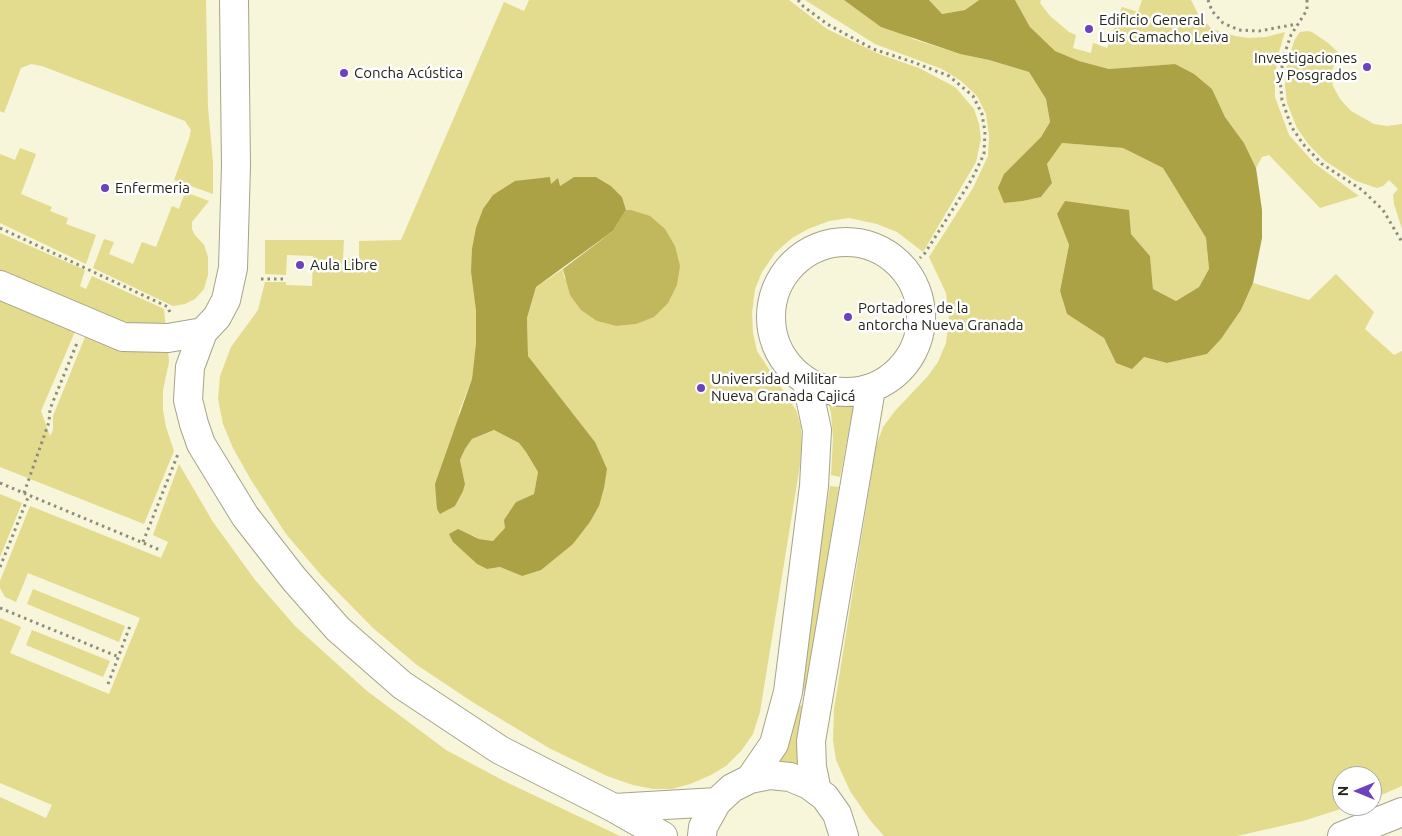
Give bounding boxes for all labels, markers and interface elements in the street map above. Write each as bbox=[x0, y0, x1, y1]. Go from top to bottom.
place label: Edificio General Luis Camacho Leiva bbox=[1099, 11, 1229, 46]
marker: Edificio General Luis Camacho Leiva bbox=[1083, 23, 1095, 35]
place label: Investigaciones y Posgrados bbox=[1254, 49, 1357, 84]
marker: Investigaciones y Posgrados bbox=[1361, 61, 1373, 73]
place label: Concha Acústica bbox=[354, 64, 463, 82]
marker: Concha Acústica bbox=[338, 67, 350, 79]
place label: Enfermeria bbox=[115, 179, 190, 197]
marker: Enfermeria bbox=[99, 182, 111, 194]
place label: Aula Libre bbox=[310, 256, 377, 274]
marker: Aula Libre bbox=[294, 259, 306, 271]
place label: Portadores de la antorcha Nueva Granada bbox=[858, 299, 1023, 334]
marker: Portadores de la antorcha Nueva Granada bbox=[842, 311, 854, 323]
place label: Universidad Militar Nueva Granada Cajicá bbox=[711, 370, 855, 405]
marker: Universidad Militar Nueva Granada Cajicá bbox=[695, 382, 707, 394]
north arrow bbox=[1332, 766, 1382, 816]
text: N bbox=[1335, 786, 1351, 796]

